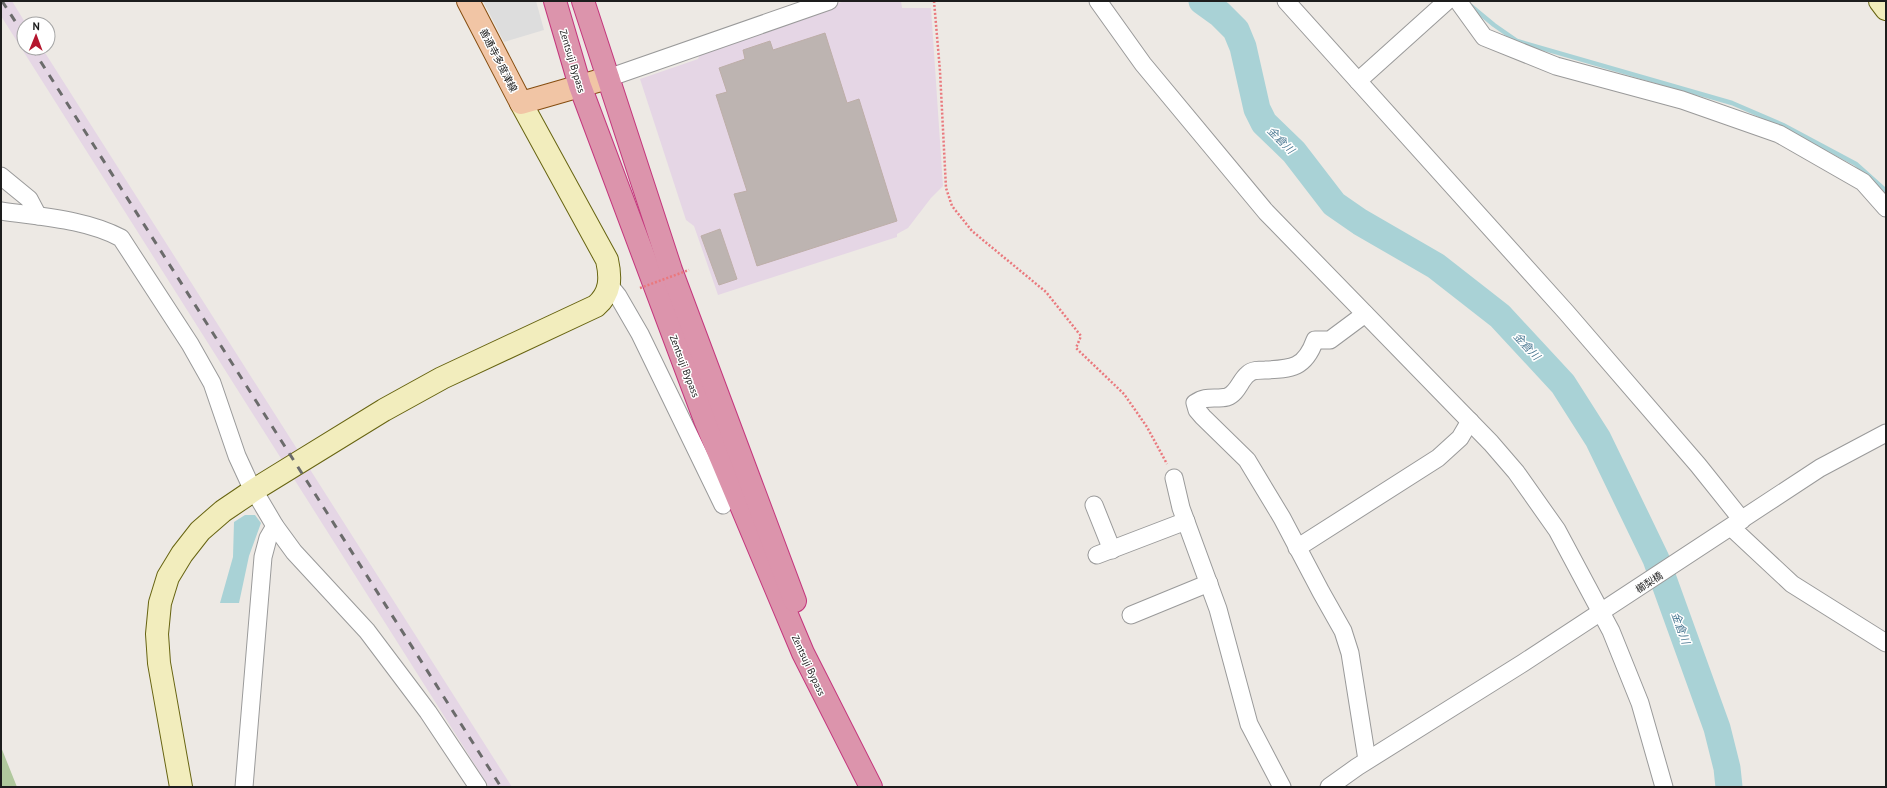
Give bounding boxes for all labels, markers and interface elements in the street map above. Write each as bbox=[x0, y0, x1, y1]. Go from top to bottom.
north arrow bbox=[16, 16, 56, 56]
text: N bbox=[32, 19, 40, 33]
street label: 善通寺多度津線 bbox=[477, 26, 520, 94]
street label: Zentsuji Bypass bbox=[557, 28, 588, 95]
water label: 金倉川 bbox=[1264, 123, 1298, 157]
water label: 金倉川 bbox=[1511, 329, 1544, 364]
street label: Zentsuji Bypass bbox=[667, 333, 702, 399]
street label: 櫛梨橋 bbox=[1633, 569, 1665, 596]
water label: 金倉川 bbox=[1669, 610, 1694, 647]
street label: Zentsuji Bypass bbox=[789, 633, 828, 698]

